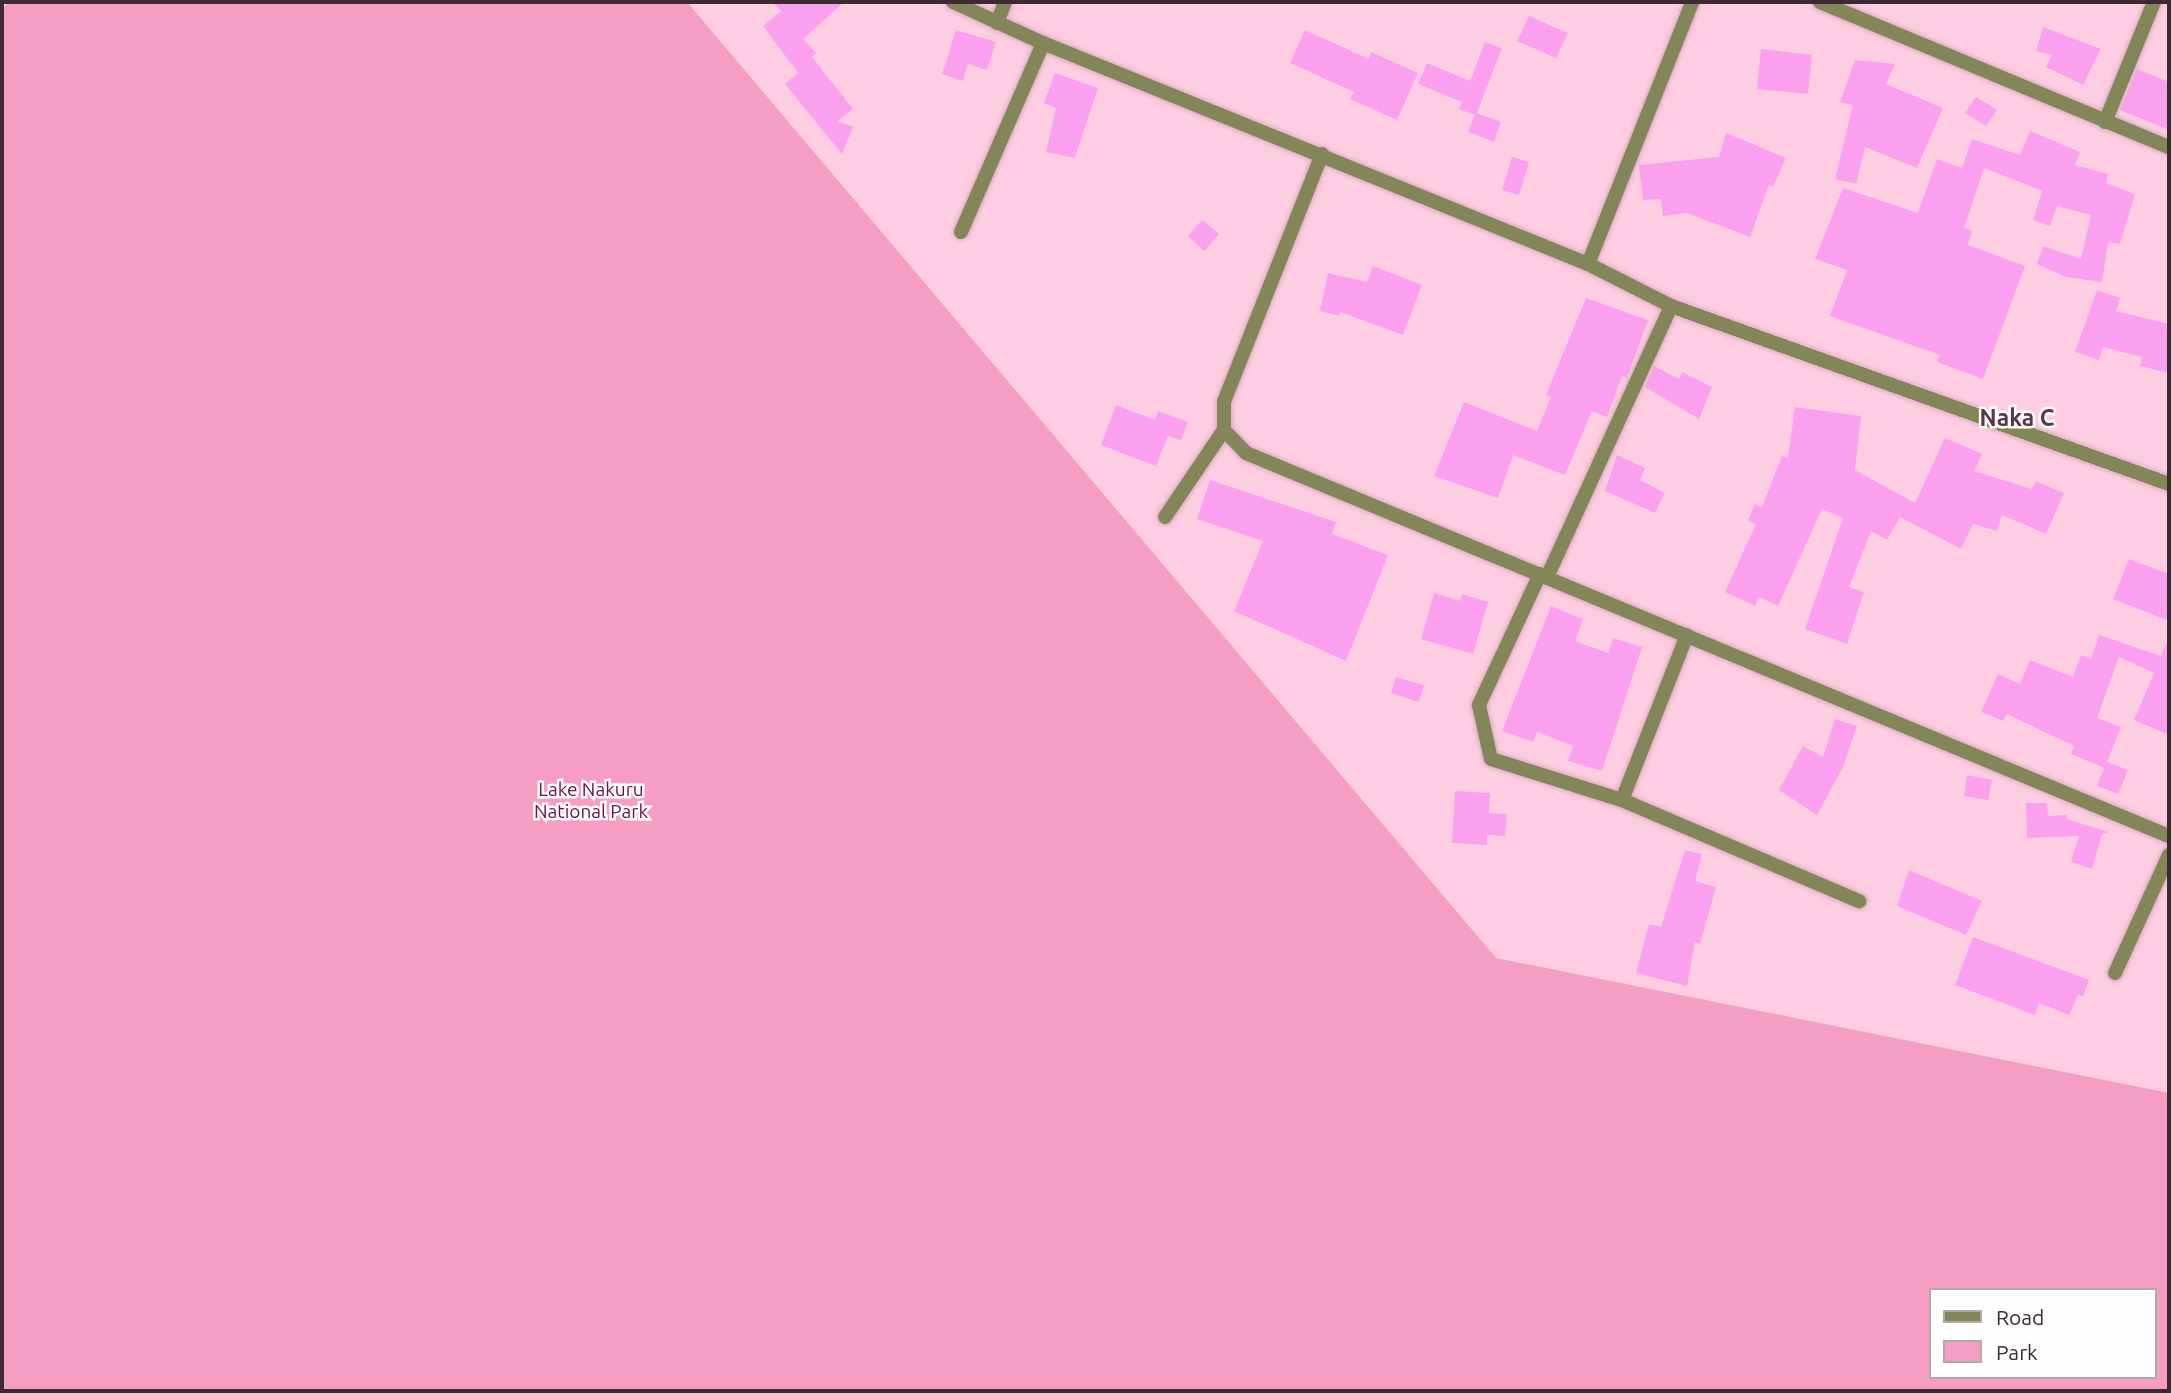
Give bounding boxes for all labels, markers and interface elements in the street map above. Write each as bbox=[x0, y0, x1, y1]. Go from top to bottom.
district label: Naka C bbox=[1979, 404, 2055, 432]
park label: Lake Nakuru National Park bbox=[534, 779, 648, 823]
legend bbox=[1930, 1288, 2157, 1379]
text: Road bbox=[1996, 1305, 2044, 1329]
text: Park bbox=[1996, 1340, 2038, 1364]

